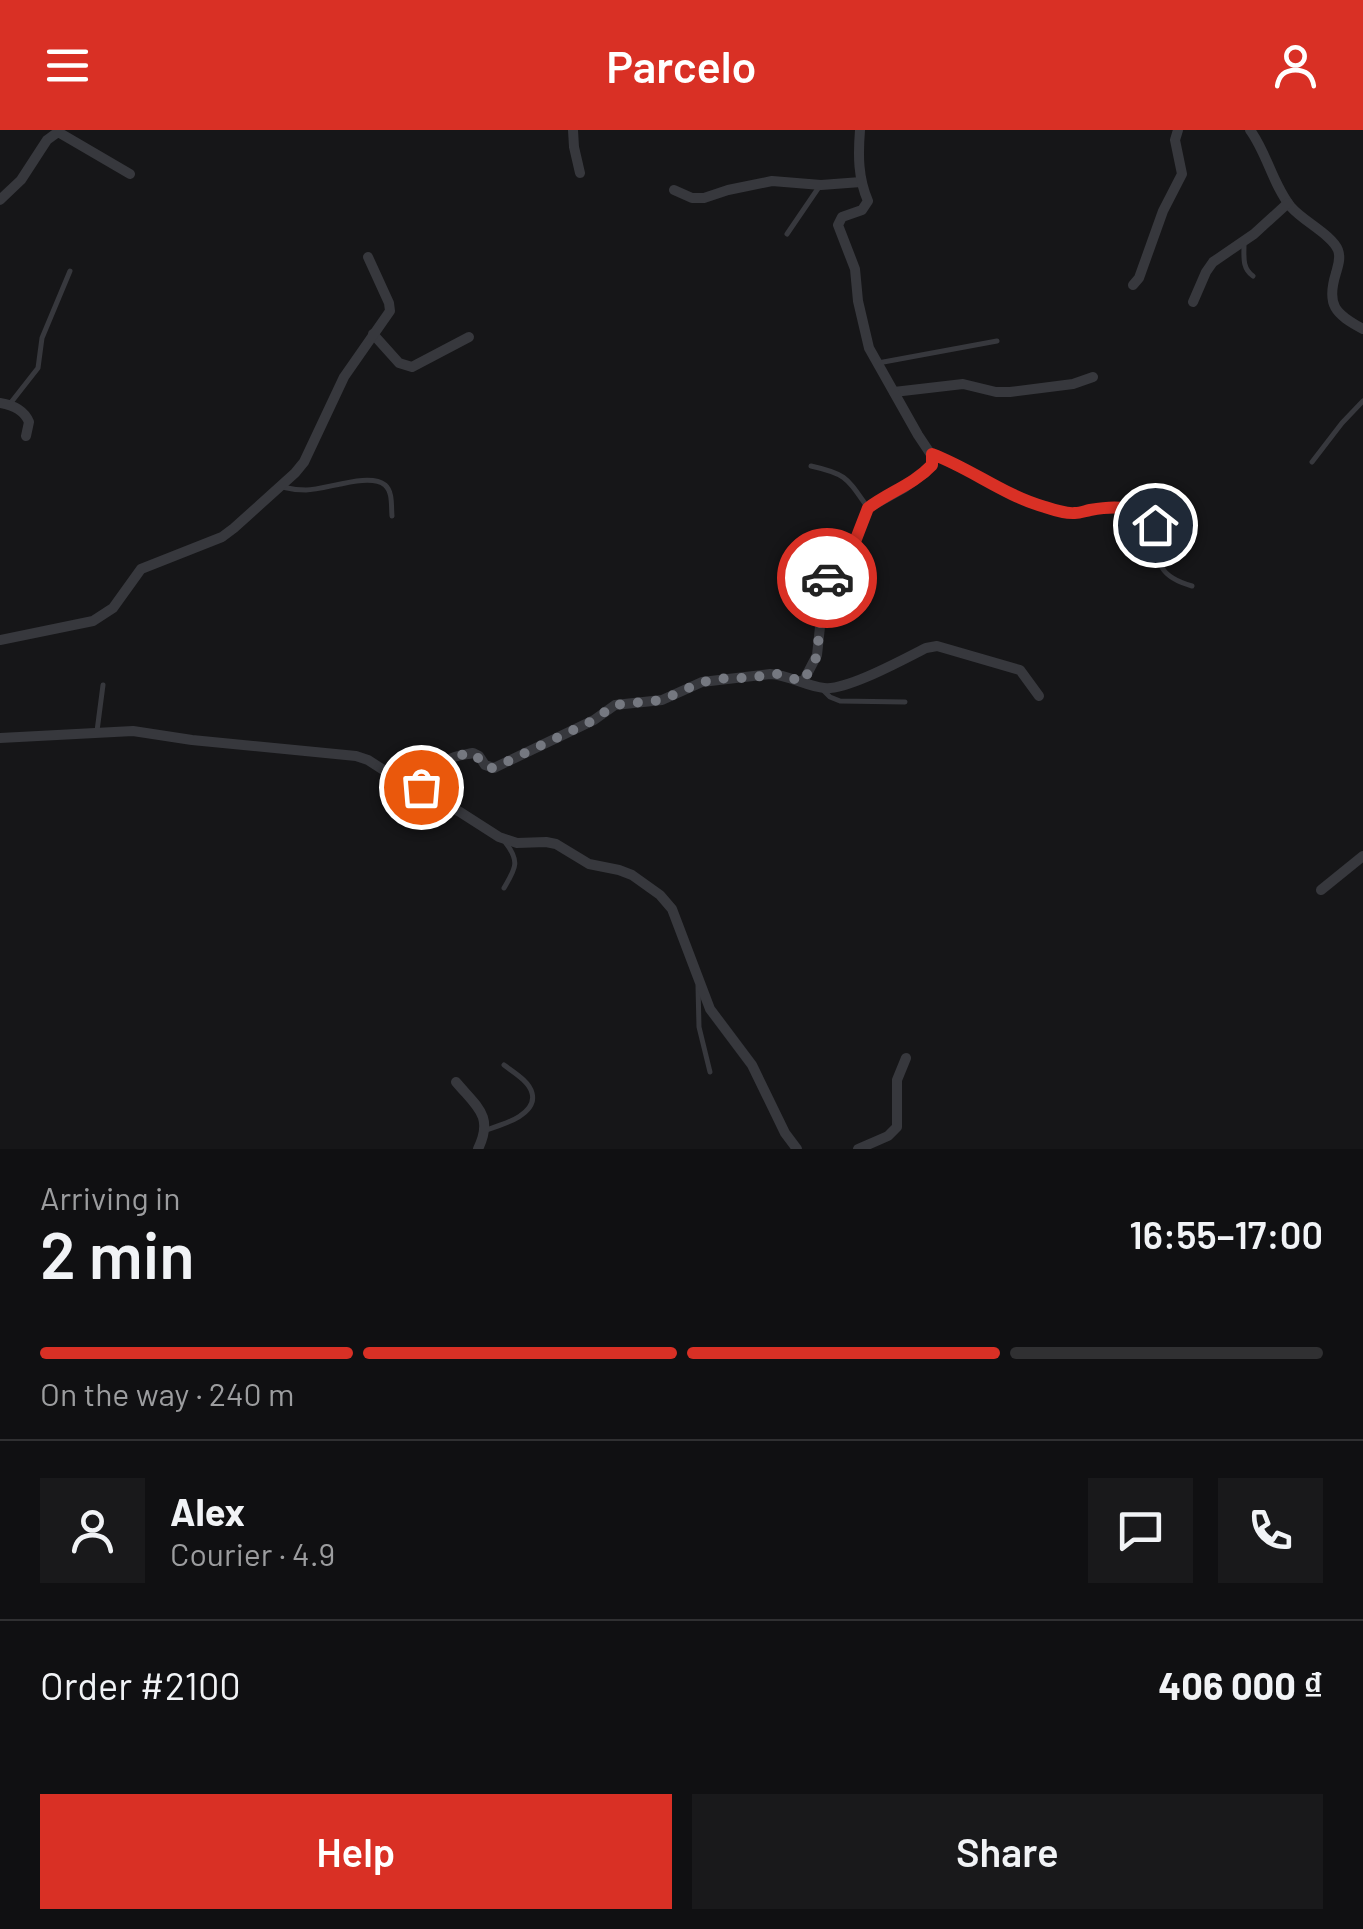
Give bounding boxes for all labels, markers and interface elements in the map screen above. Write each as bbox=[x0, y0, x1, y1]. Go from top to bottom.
icon: menu bbox=[40, 38, 95, 93]
text: Parcelo bbox=[606, 38, 757, 92]
icon: person bbox=[1268, 38, 1323, 93]
pin bbox=[1113, 483, 1198, 568]
icon: home bbox=[1128, 498, 1183, 553]
courier bbox=[777, 528, 877, 628]
icon: car bbox=[800, 551, 855, 606]
pin bbox=[379, 745, 464, 830]
icon: bag bbox=[394, 760, 449, 815]
text: Arriving in bbox=[40, 1178, 180, 1216]
text: 16:55–17:00 bbox=[1129, 1211, 1323, 1257]
text: 2 min bbox=[40, 1214, 195, 1292]
text: On the way · 240 m bbox=[40, 1374, 295, 1412]
button: person bbox=[40, 1478, 145, 1583]
button: chat bbox=[1088, 1478, 1193, 1583]
button: phone bbox=[1218, 1478, 1323, 1583]
text: Alex bbox=[170, 1488, 245, 1534]
text: Courier · 4.9 bbox=[170, 1534, 335, 1572]
text: Order #2100 bbox=[40, 1662, 241, 1708]
text: 406 000 ₫ bbox=[1158, 1662, 1323, 1708]
button: Help bbox=[40, 1794, 672, 1909]
button: Share bbox=[692, 1794, 1323, 1909]

